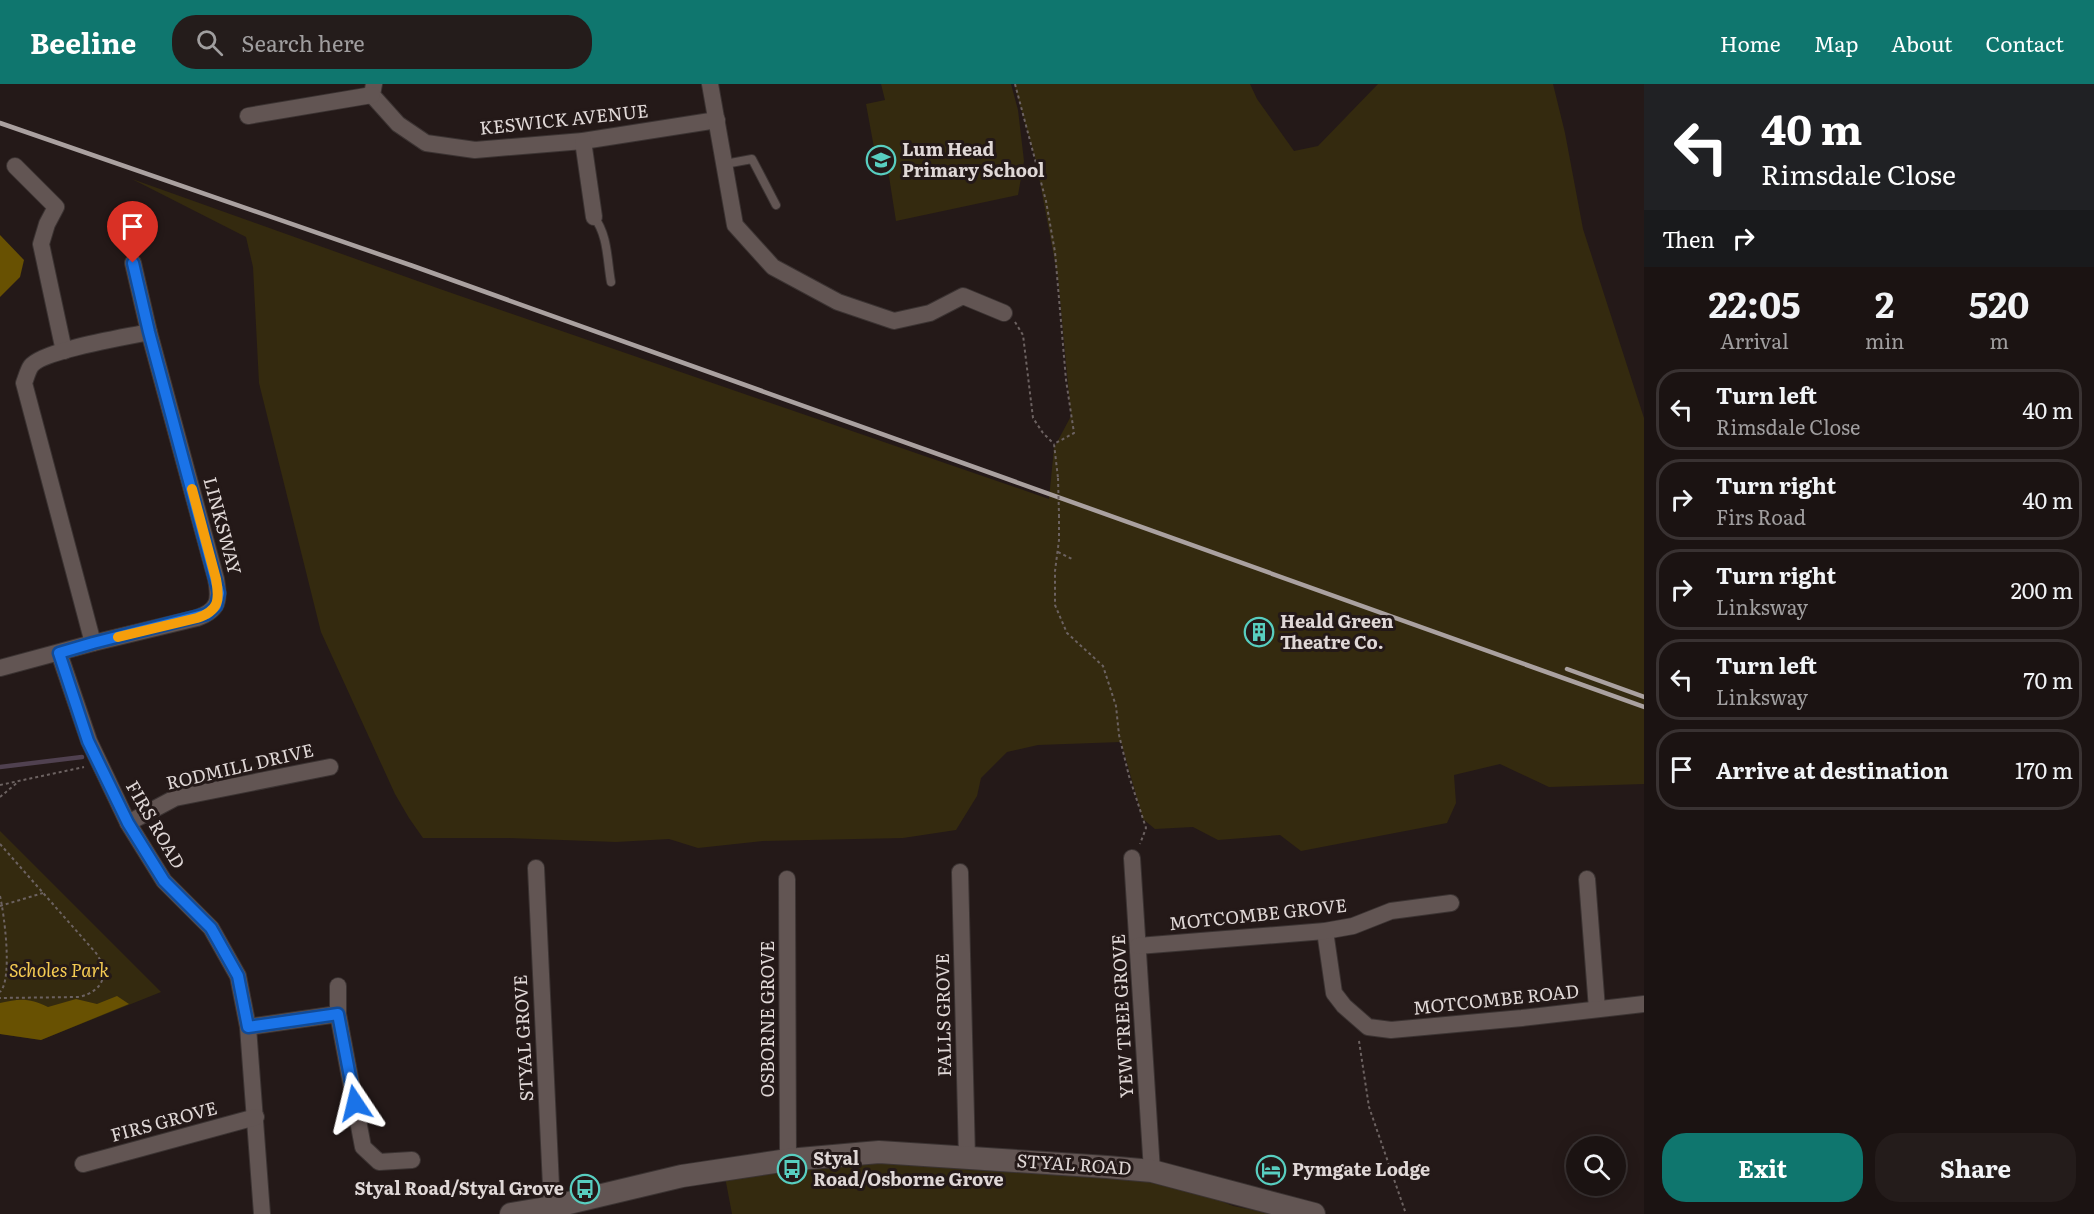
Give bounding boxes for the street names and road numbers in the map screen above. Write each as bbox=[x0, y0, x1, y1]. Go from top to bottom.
street label: KESWICK AVENUE bbox=[478, 96, 650, 141]
street label: LINKSWAY bbox=[197, 474, 249, 578]
street label: RODMILL DRIVE bbox=[163, 735, 316, 796]
street label: FIRS ROAD bbox=[120, 775, 192, 873]
street label: MOTCOMBE GROVE bbox=[1168, 891, 1348, 936]
street label: YEW TREE GROVE bbox=[1104, 933, 1139, 1099]
street label: OSBORNE GROVE bbox=[753, 941, 780, 1098]
street label: FALLS GROVE bbox=[928, 953, 957, 1077]
street label: STYAL GROVE bbox=[506, 974, 539, 1102]
street label: MOTCOMBE ROAD bbox=[1411, 976, 1580, 1021]
street label: FIRS GROVE bbox=[107, 1093, 220, 1148]
street label: STYAL ROAD bbox=[1016, 1146, 1132, 1181]

